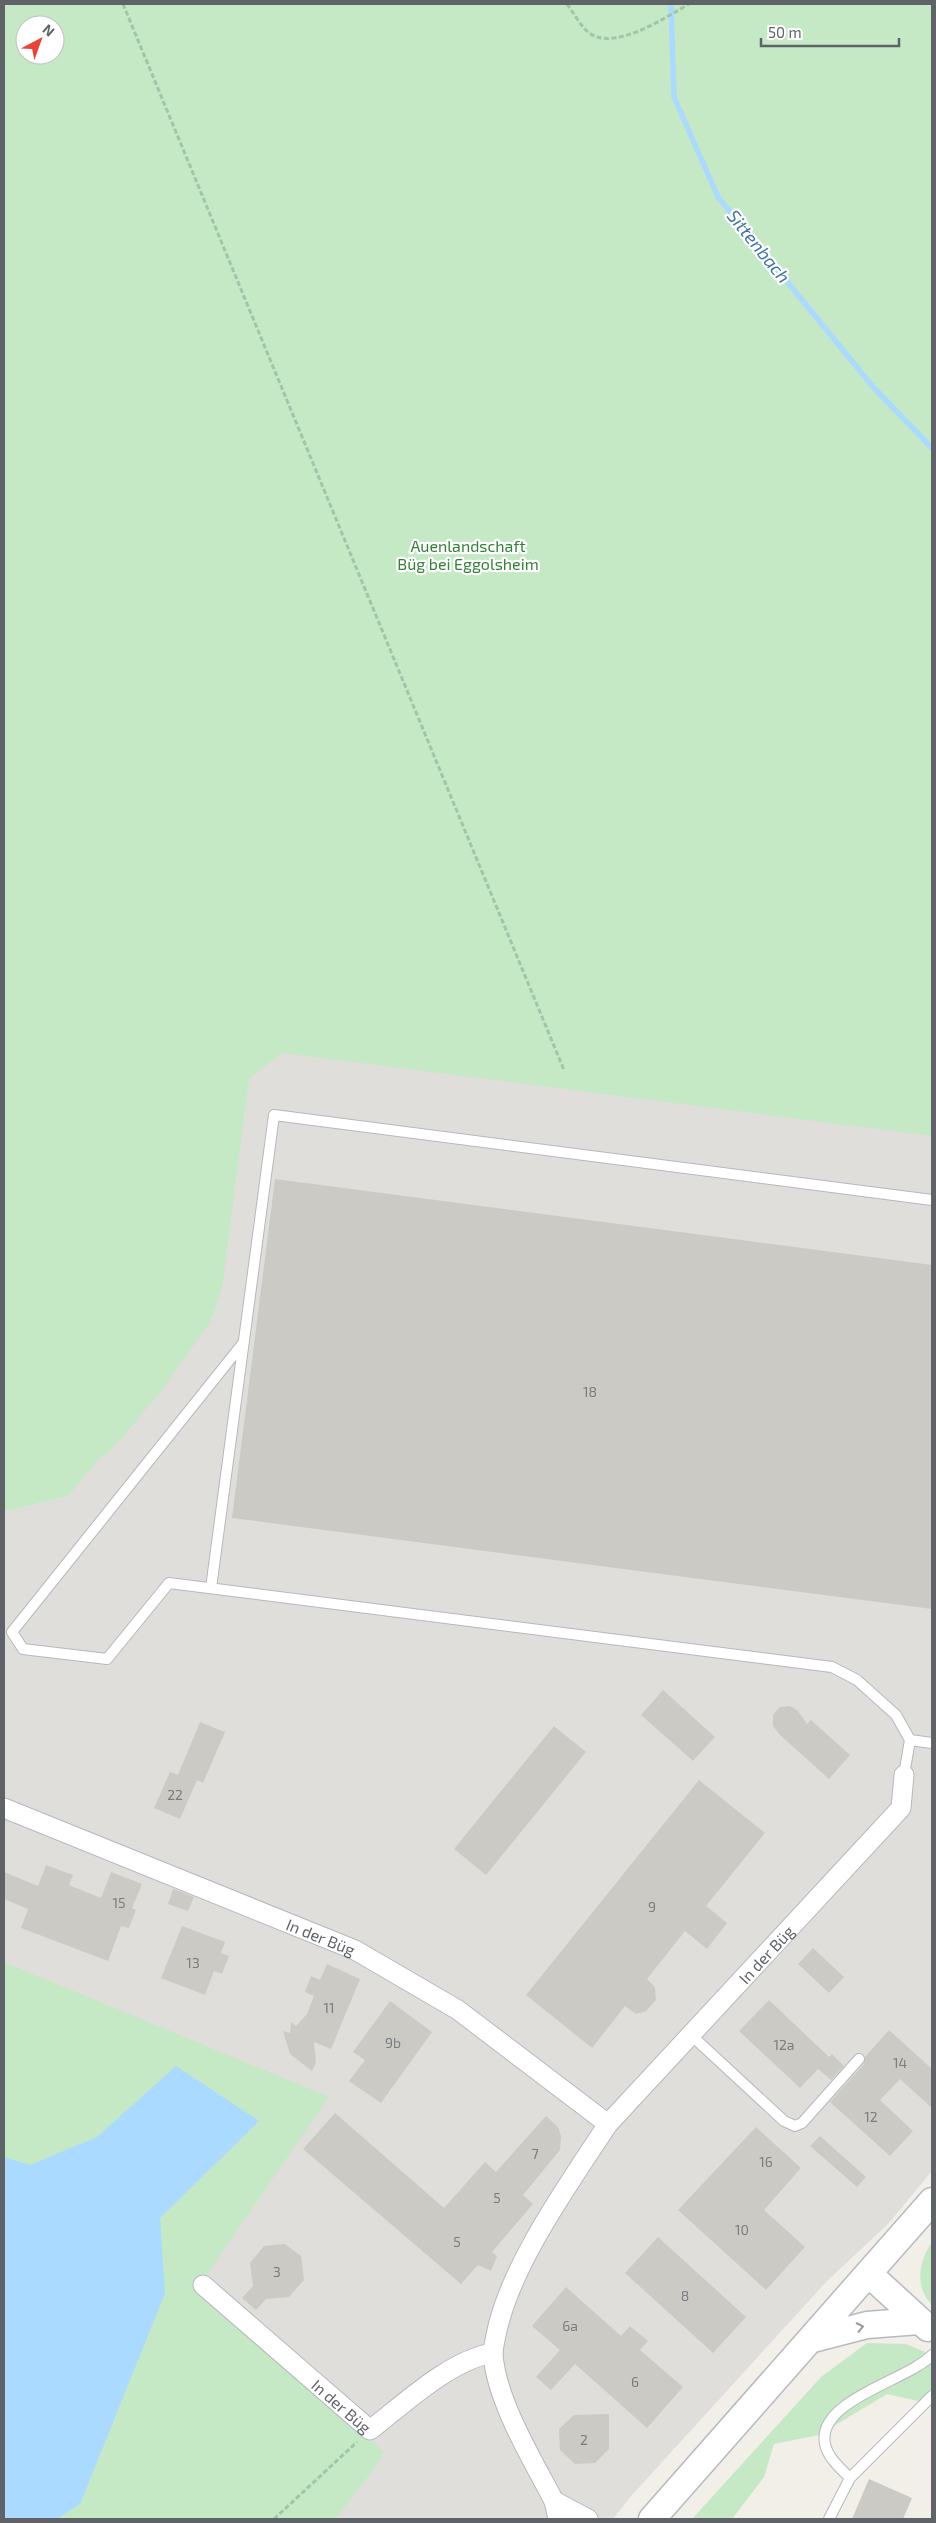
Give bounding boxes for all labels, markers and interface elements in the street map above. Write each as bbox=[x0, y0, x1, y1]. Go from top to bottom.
north arrow bbox=[15, 15, 65, 65]
scale bar bbox=[761, 15, 898, 47]
text: N bbox=[39, 20, 58, 40]
text: 50 m bbox=[768, 23, 802, 41]
water label: Sittenbach bbox=[723, 205, 795, 287]
park label: Auenlandschaft Büg bei Eggolsheim bbox=[397, 536, 539, 573]
house number: 18 bbox=[583, 1383, 597, 1400]
house number: 22 bbox=[167, 1786, 183, 1803]
house number: 15 bbox=[112, 1894, 126, 1911]
house number: 9 bbox=[648, 1898, 656, 1915]
street label: In der Büg bbox=[284, 1914, 358, 1959]
street label: In der Büg bbox=[734, 1921, 797, 1987]
house number: 13 bbox=[186, 1954, 200, 1971]
house number: 11 bbox=[323, 1999, 335, 2016]
house number: 9b bbox=[385, 2034, 401, 2051]
house number: 12a bbox=[773, 2036, 795, 2053]
house number: 14 bbox=[893, 2054, 907, 2071]
house number: 12 bbox=[864, 2108, 878, 2125]
house number: 7 bbox=[531, 2145, 539, 2162]
house number: 16 bbox=[759, 2153, 773, 2170]
house number: 5 bbox=[493, 2189, 501, 2206]
house number: 10 bbox=[735, 2221, 749, 2238]
house number: 5 bbox=[453, 2233, 461, 2250]
house number: 3 bbox=[273, 2263, 281, 2280]
house number: 8 bbox=[681, 2287, 689, 2304]
house number: 6a bbox=[562, 2317, 578, 2334]
one-way arrow bbox=[855, 2322, 864, 2332]
house number: 6 bbox=[631, 2373, 639, 2390]
street label: In der Büg bbox=[308, 2375, 376, 2437]
house number: 2 bbox=[580, 2431, 588, 2448]

